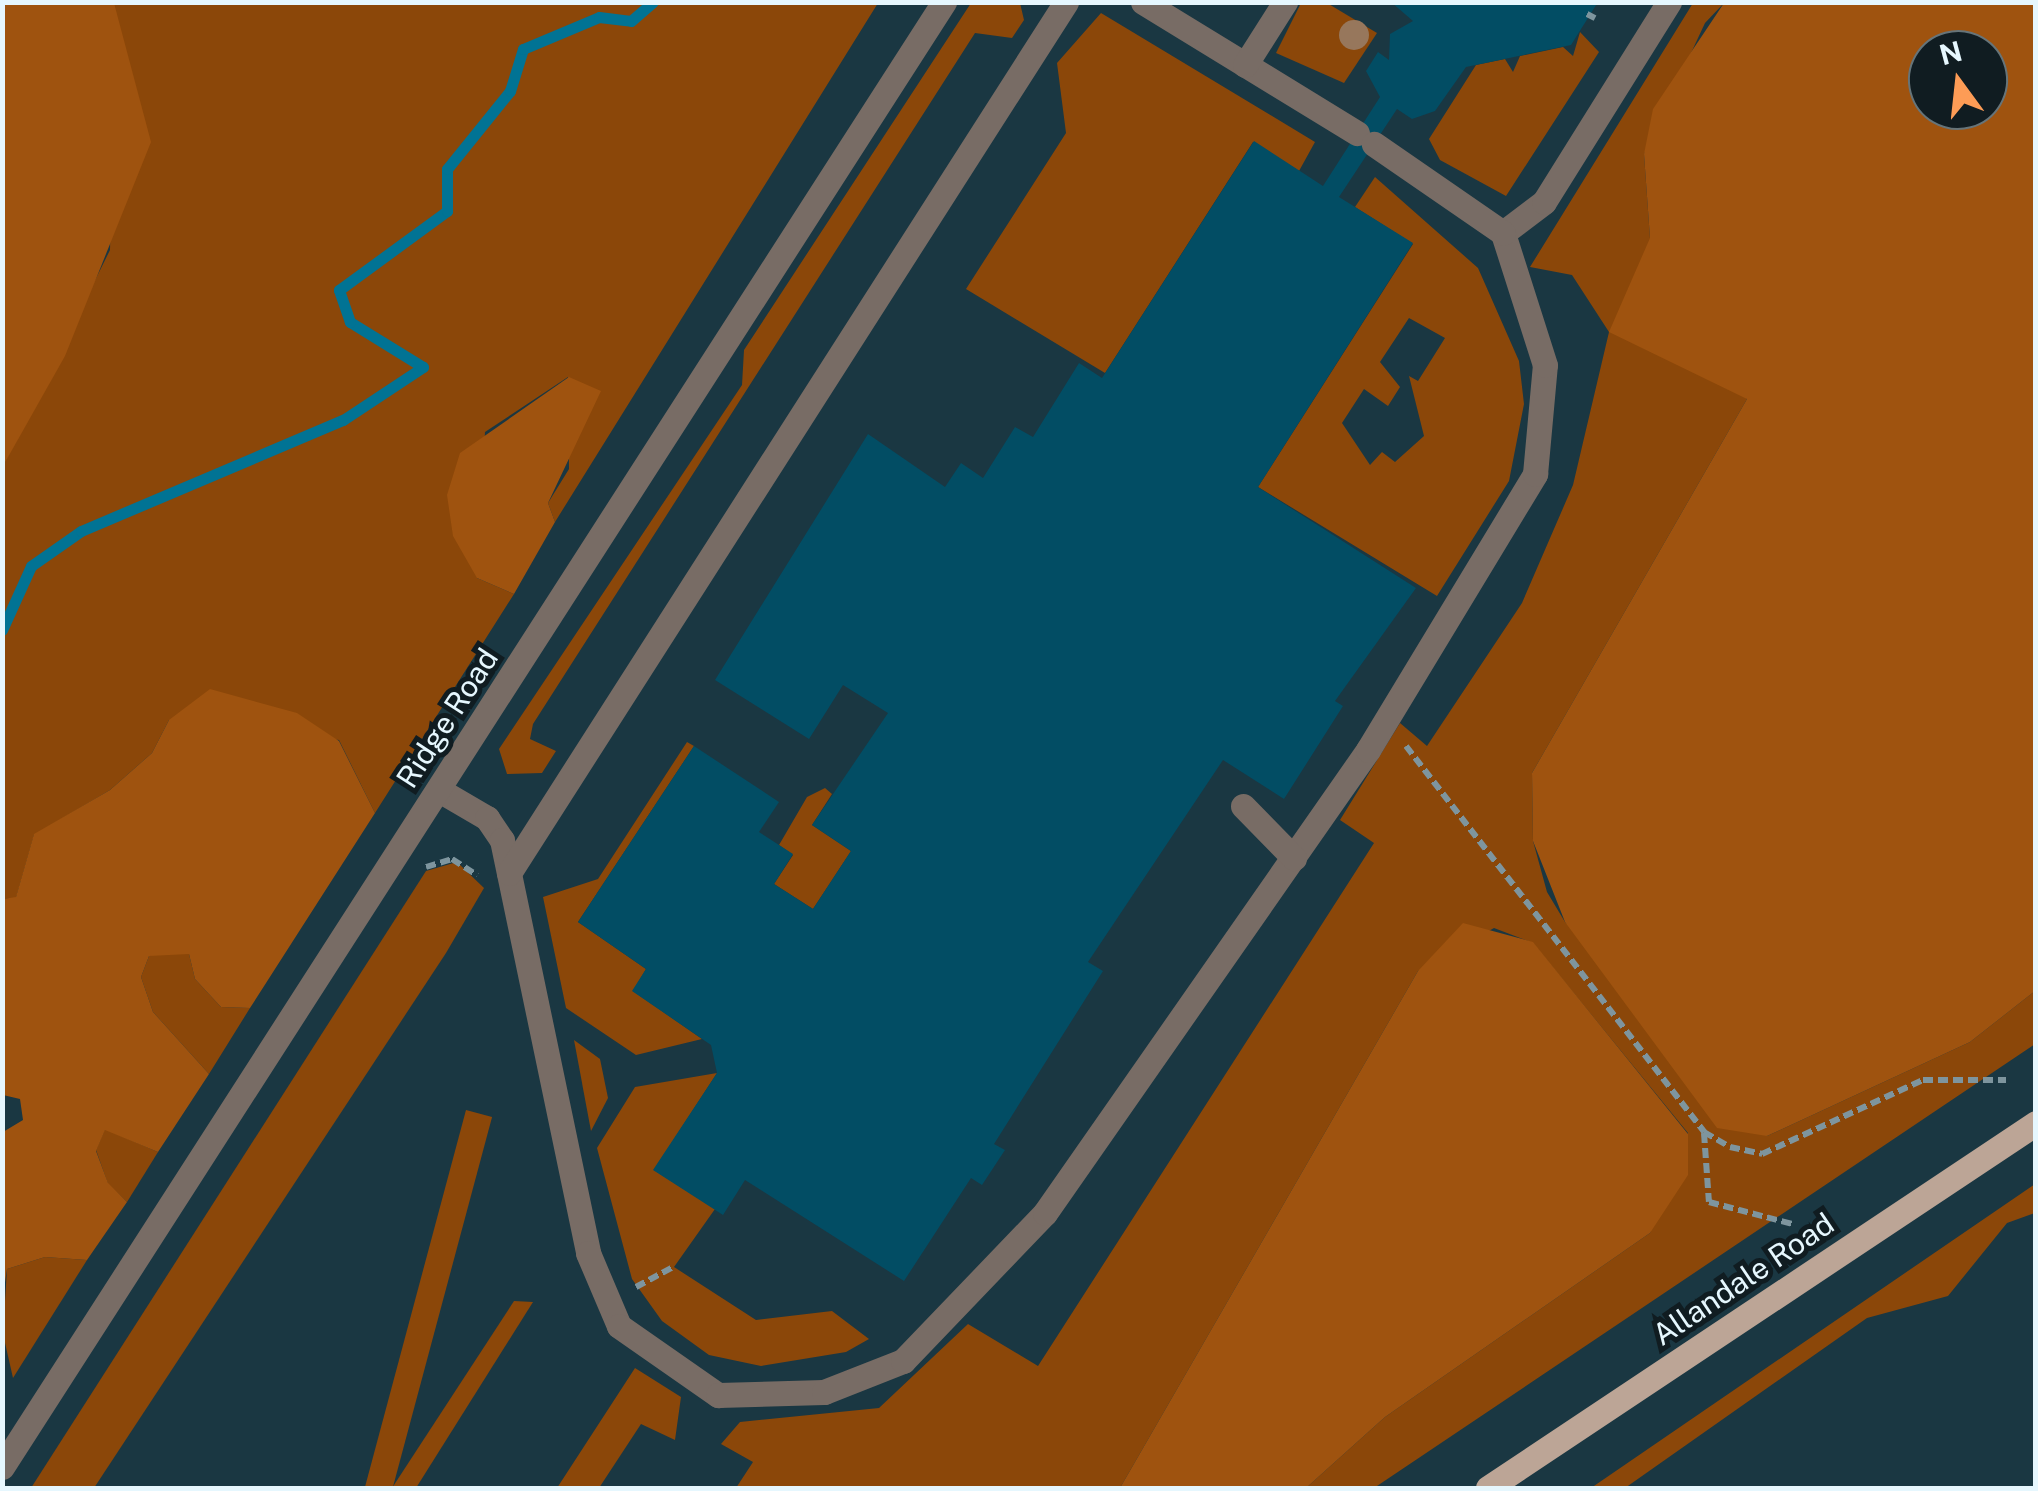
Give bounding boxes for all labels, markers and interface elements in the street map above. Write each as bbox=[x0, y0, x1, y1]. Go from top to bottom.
north arrow bbox=[1908, 30, 2008, 130]
text: N bbox=[1936, 34, 1965, 71]
street label: Ridge Road bbox=[389, 642, 505, 794]
street label: Allandale Road bbox=[1645, 1205, 1841, 1353]

